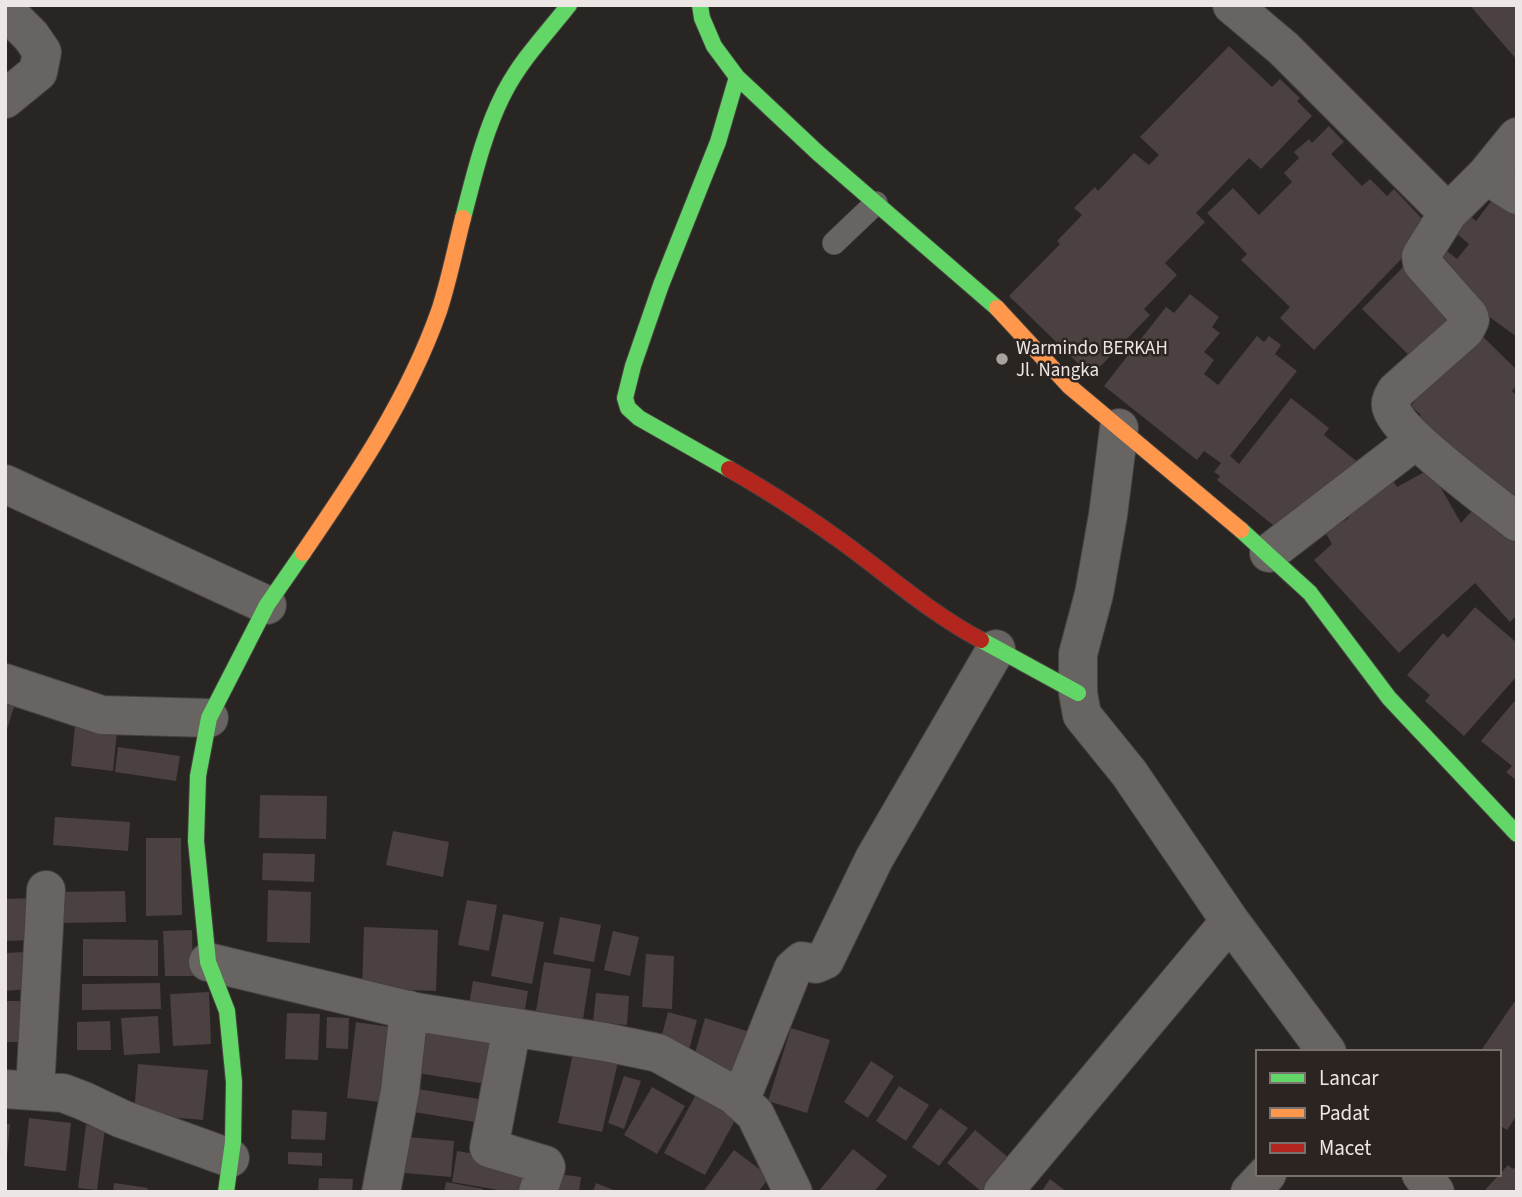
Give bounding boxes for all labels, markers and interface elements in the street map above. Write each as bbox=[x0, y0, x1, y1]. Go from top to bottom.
place label: Warmindo BERKAH Jl. Nangka bbox=[1016, 335, 1168, 384]
marker: Warmindo BERKAH Jl. Nangka bbox=[994, 351, 1010, 367]
legend bbox=[1256, 1050, 1501, 1176]
text: Lancar bbox=[1319, 1063, 1379, 1093]
text: Padat bbox=[1319, 1098, 1370, 1128]
text: Macet bbox=[1319, 1133, 1371, 1163]

